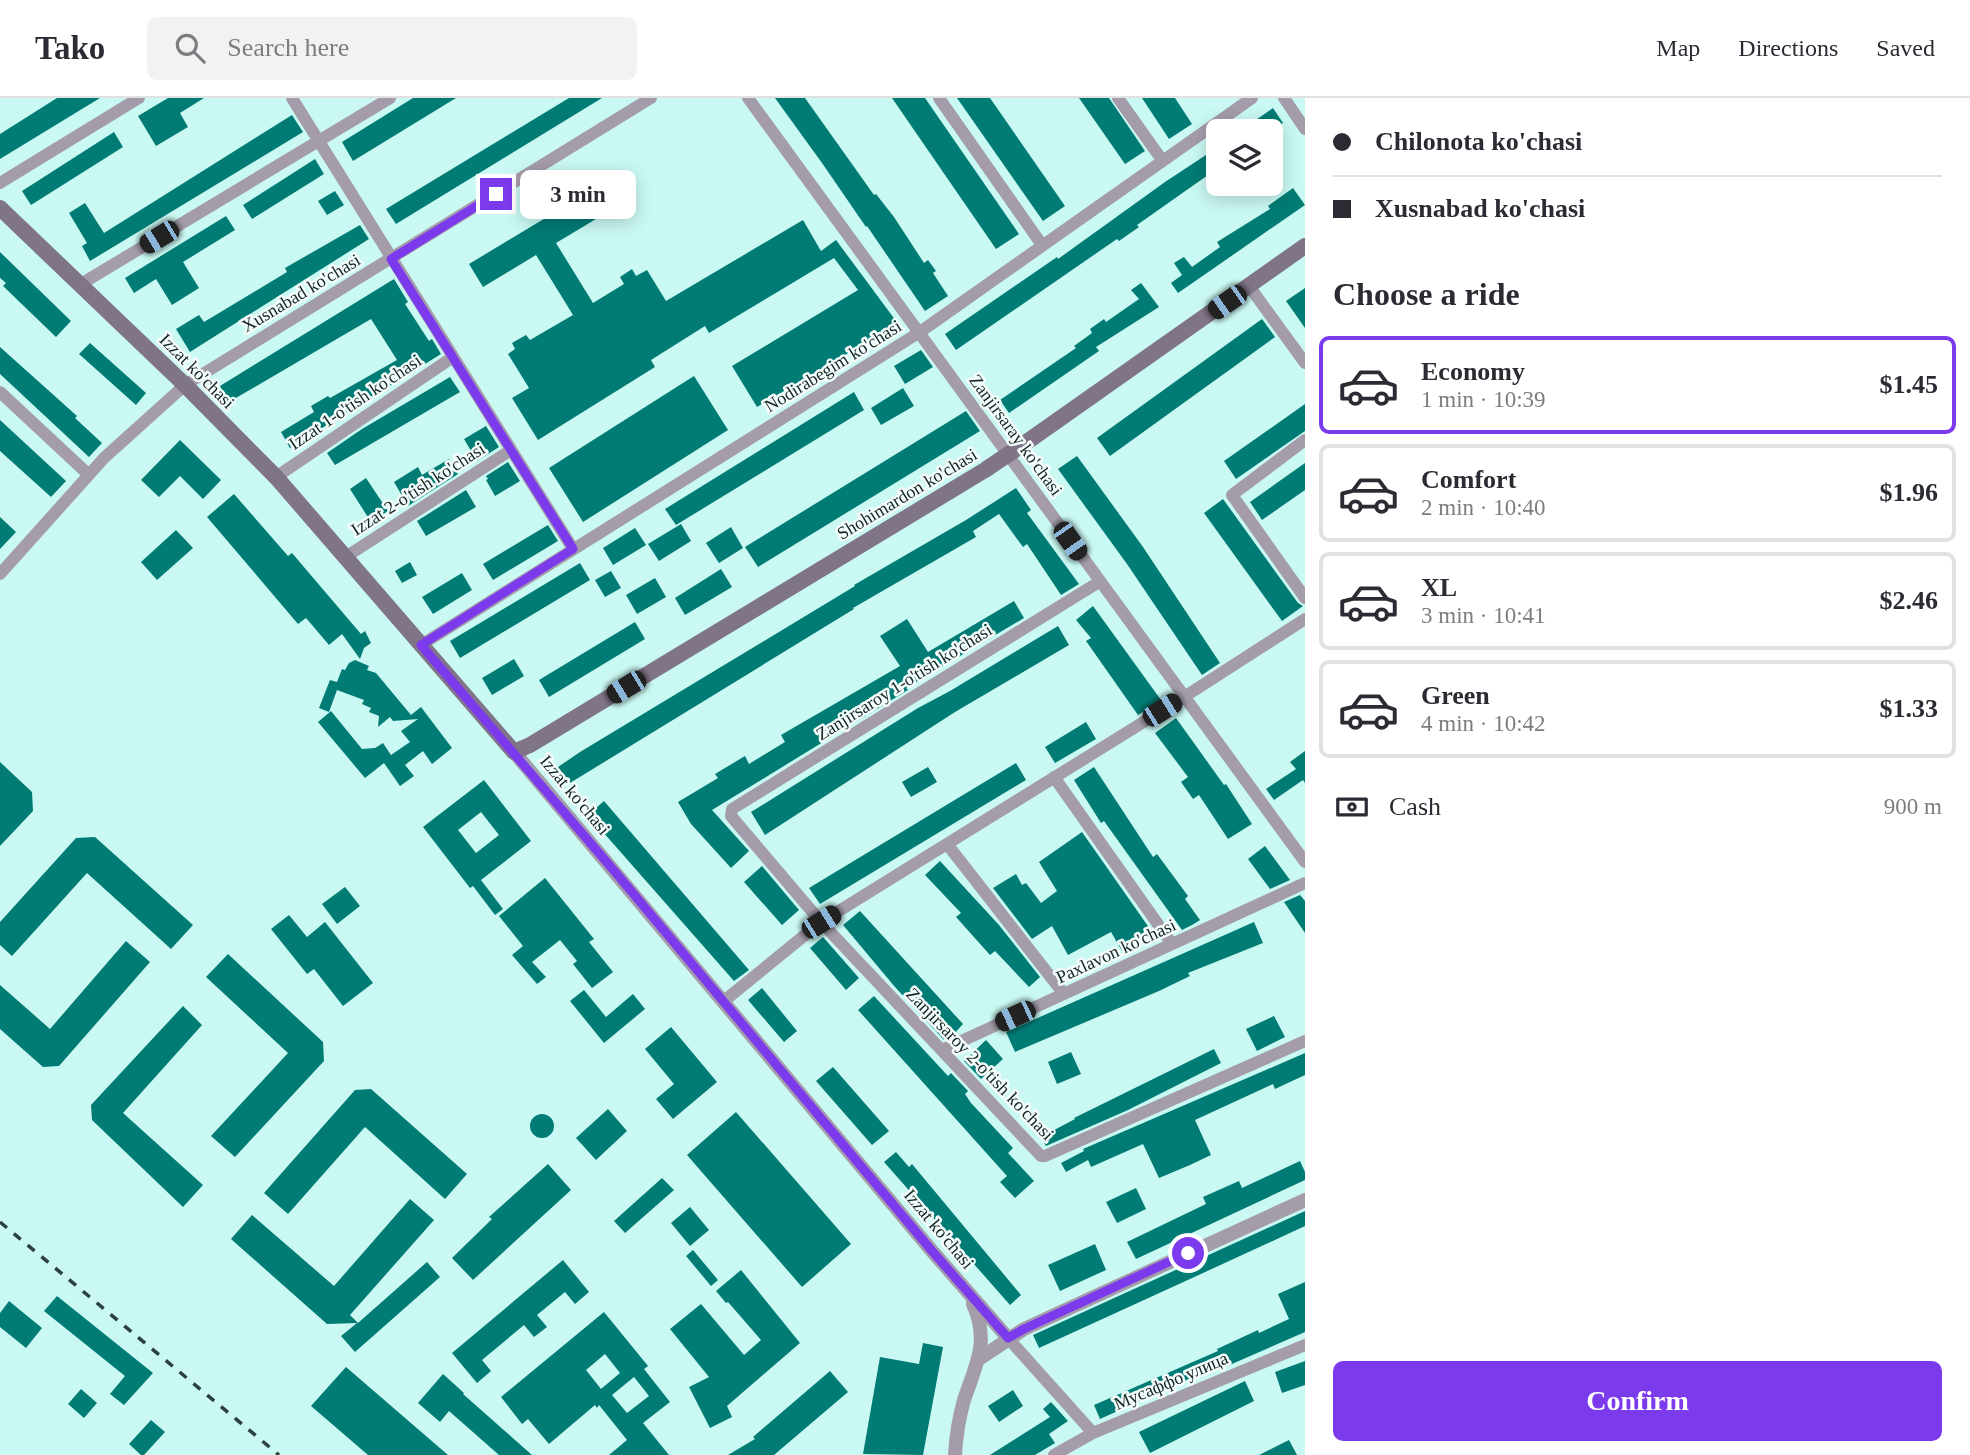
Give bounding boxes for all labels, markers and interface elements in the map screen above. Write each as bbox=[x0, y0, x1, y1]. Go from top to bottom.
search box bbox=[147, 17, 637, 80]
icon: search bbox=[171, 29, 209, 67]
text: Tako bbox=[35, 30, 105, 66]
text: Search here bbox=[227, 33, 349, 62]
text: Map bbox=[1656, 35, 1700, 61]
text: Directions bbox=[1738, 35, 1838, 61]
text: Saved bbox=[1876, 35, 1935, 61]
map controls bbox=[1206, 119, 1283, 196]
button: layers bbox=[1206, 119, 1283, 196]
text: Chilonota ko'chasi bbox=[1375, 127, 1582, 156]
callout: 3 min bbox=[520, 170, 636, 218]
route end bbox=[480, 178, 512, 210]
text: 3 min bbox=[550, 182, 606, 207]
text: Xusnabad ko'chasi bbox=[1375, 194, 1585, 223]
car bbox=[136, 217, 183, 257]
street label: Xusnabad ko'chasi bbox=[238, 250, 364, 336]
text: Choose a ride bbox=[1333, 276, 1520, 312]
car bbox=[1204, 281, 1251, 323]
street label: Nodirabegim ko'chasi bbox=[761, 316, 905, 416]
street label: Izzat ko'chasi bbox=[155, 329, 239, 413]
street label: Izzat 1-o'tish ko'chasi bbox=[285, 350, 425, 454]
icon: car bbox=[1337, 354, 1400, 417]
text: Economy bbox=[1421, 357, 1525, 386]
text: $1.45 bbox=[1880, 370, 1938, 399]
street label: Zanjirsaray ko'chasi bbox=[965, 371, 1067, 499]
text: 1 min · 10:39 bbox=[1421, 387, 1546, 412]
street label: Izzat 2-o'tish ko'chasi bbox=[347, 438, 489, 540]
street label: Shohimardon ko'chasi bbox=[833, 444, 981, 544]
icon: car bbox=[1337, 462, 1400, 525]
text: Comfort bbox=[1421, 465, 1516, 494]
text: $1.96 bbox=[1880, 478, 1938, 507]
text: 2 min · 10:40 bbox=[1421, 495, 1546, 520]
car bbox=[1050, 518, 1091, 564]
icon: car bbox=[1337, 570, 1400, 633]
text: XL bbox=[1421, 573, 1457, 602]
text: $2.46 bbox=[1880, 586, 1938, 615]
text: 3 min · 10:41 bbox=[1421, 603, 1546, 628]
street label: Zanjirsaroy 1-o'tish ko'chasi bbox=[812, 620, 996, 744]
car bbox=[603, 667, 650, 707]
icon: car bbox=[1337, 678, 1400, 741]
text: Green bbox=[1421, 681, 1490, 710]
car bbox=[1139, 690, 1186, 730]
text: $1.33 bbox=[1880, 694, 1938, 723]
text: 4 min · 10:42 bbox=[1421, 711, 1546, 736]
street label: Izzat ko'chasi bbox=[536, 751, 614, 839]
icon: cash bbox=[1333, 788, 1371, 826]
text: Cash bbox=[1389, 792, 1441, 821]
text: 900 m bbox=[1884, 794, 1942, 819]
car bbox=[798, 902, 845, 942]
street label: Paxlavon ko'chasi bbox=[1053, 915, 1179, 987]
street label: Zanjirsaroy 2-o'tish ko'chasi bbox=[902, 984, 1058, 1144]
car bbox=[992, 998, 1039, 1034]
street label: Izzat ko'chasi bbox=[900, 1185, 978, 1273]
route start bbox=[1172, 1237, 1204, 1269]
street label: Мусаффо улица bbox=[1111, 1348, 1231, 1414]
button: Confirm bbox=[1333, 1361, 1942, 1441]

